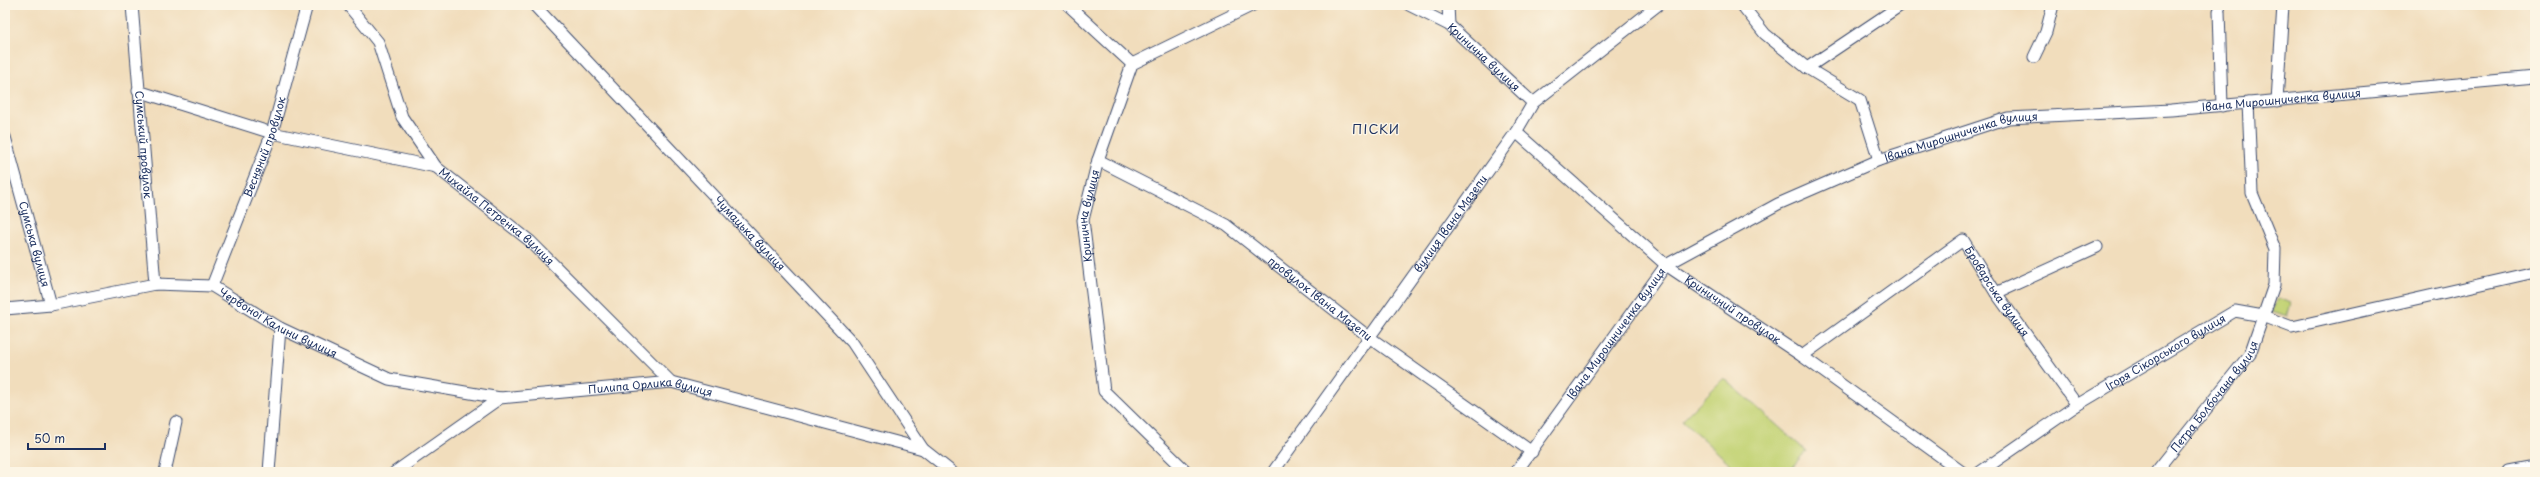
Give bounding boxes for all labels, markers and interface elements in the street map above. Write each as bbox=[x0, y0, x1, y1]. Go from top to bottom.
street label: Кринична вулиця bbox=[1444, 19, 1524, 95]
street label: Івана Мирошниченка вулиця bbox=[2201, 84, 2361, 115]
street label: Сумський провулок bbox=[131, 90, 157, 199]
street label: Весняний провулок bbox=[239, 94, 290, 199]
street label: Івана Мирошниченка вулиця bbox=[1882, 108, 2038, 166]
district label: ПІСКИ bbox=[1352, 119, 1400, 138]
street label: Михайла Петренка вулиця bbox=[435, 163, 559, 269]
street label: Кринична вулиця bbox=[1074, 168, 1103, 263]
street label: вулиця Івана Мазепи bbox=[1409, 171, 1491, 276]
street label: Чумацька вулиця bbox=[710, 192, 789, 274]
street label: Сумська вулиця bbox=[15, 199, 55, 289]
street label: Броварська вулиця bbox=[1961, 243, 2034, 340]
street label: провулок Івана Мазепи bbox=[1264, 252, 1376, 345]
street label: Івана Мирошниченка вулиця bbox=[1562, 264, 1670, 403]
street label: Криничний провулок bbox=[1682, 271, 1785, 348]
street label: Червоної Калини вулиця bbox=[216, 283, 340, 362]
street label: Ігоря Сікорського вулиця bbox=[2102, 309, 2229, 394]
street label: Петра Болбочана вулиця bbox=[2166, 338, 2262, 455]
street label: Пилипа Орлика вулиця bbox=[587, 373, 715, 401]
scale bar bbox=[28, 425, 105, 451]
text: 50 m bbox=[34, 429, 65, 447]

